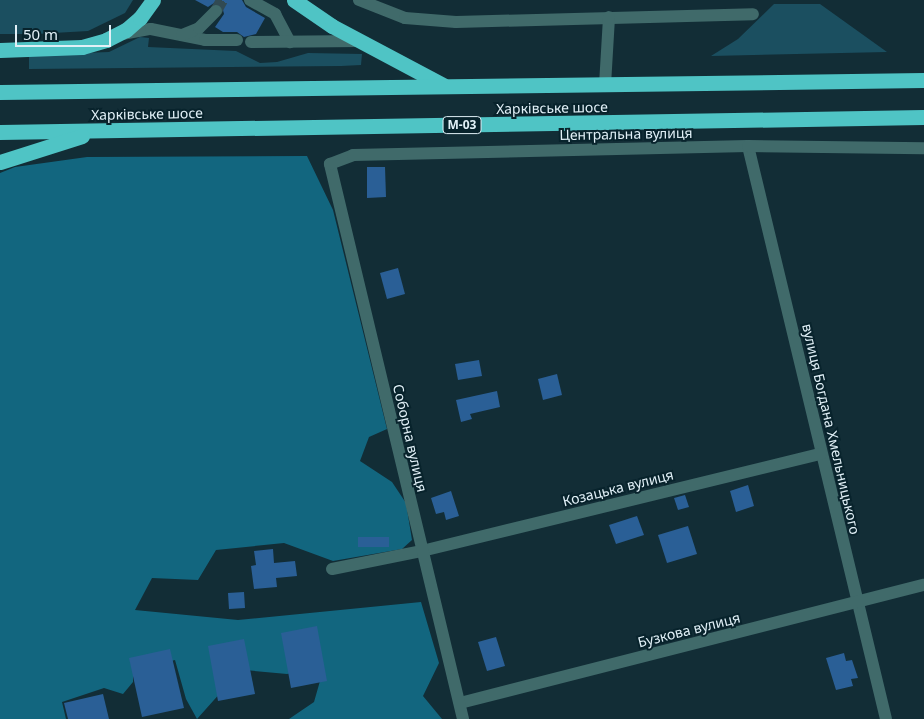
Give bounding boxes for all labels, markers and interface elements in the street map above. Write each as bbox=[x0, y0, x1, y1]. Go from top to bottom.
scale bar bbox=[18, 15, 114, 47]
text: 50 m bbox=[23, 24, 58, 44]
street label: Харківське шосе bbox=[496, 99, 608, 117]
street label: Харківське шосе bbox=[91, 105, 203, 123]
road number: М-03 bbox=[442, 116, 482, 134]
street label: Центральна вулиця bbox=[559, 124, 693, 144]
street label: вулиця Богдана Хмельницького bbox=[799, 322, 863, 536]
street label: Соборна вулиця bbox=[389, 382, 431, 494]
street label: Козацька вулиця bbox=[561, 466, 675, 510]
street label: Бузкова вулиця bbox=[636, 609, 742, 651]

